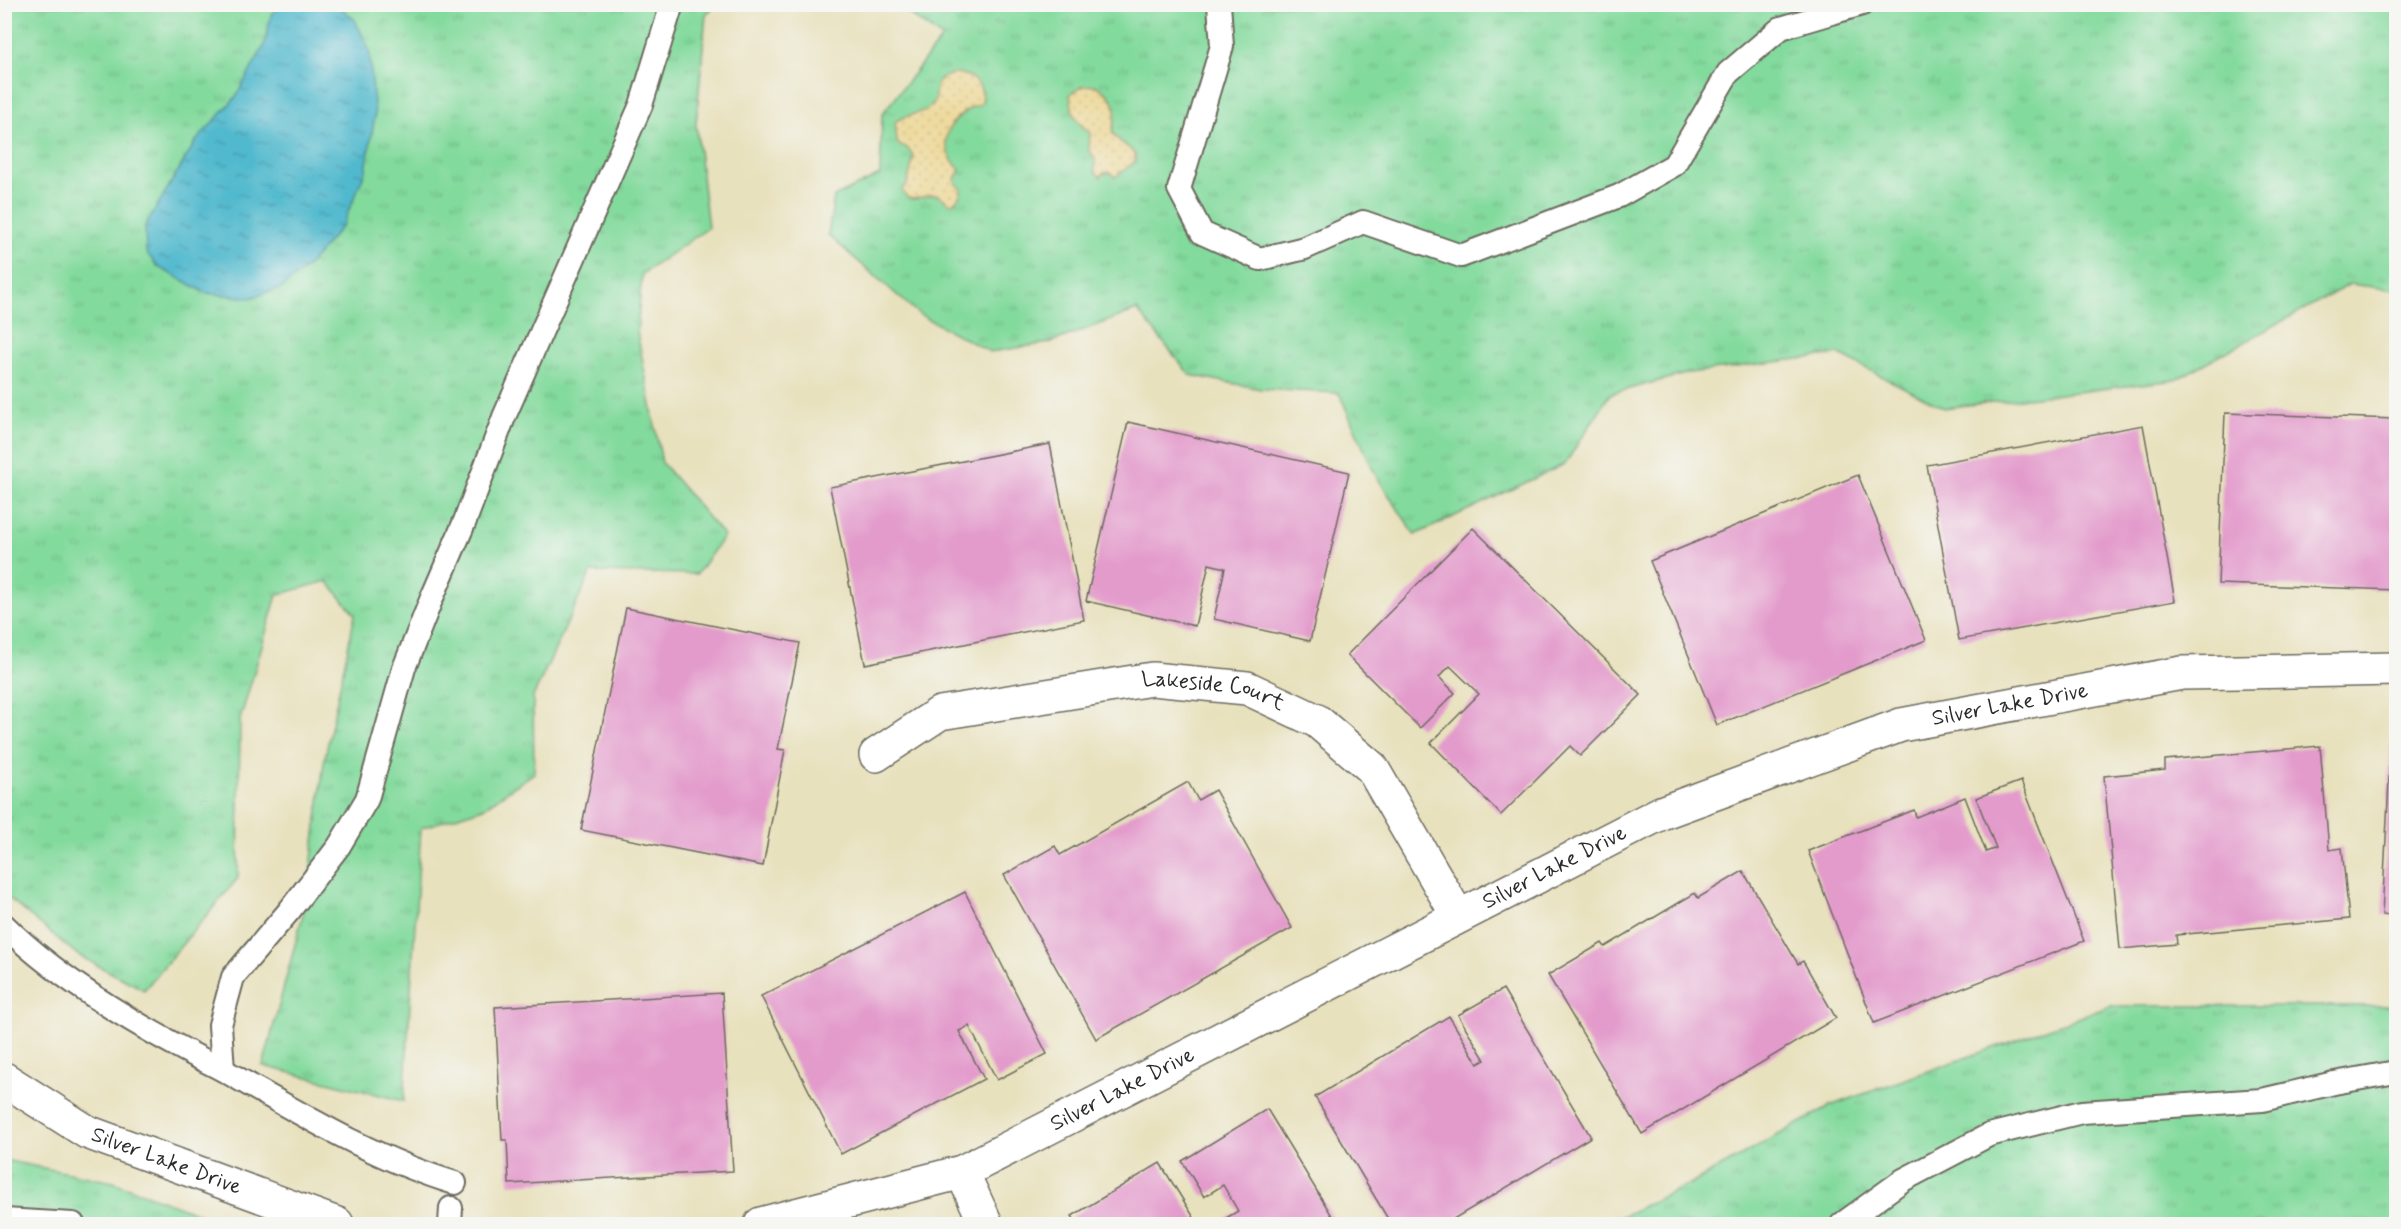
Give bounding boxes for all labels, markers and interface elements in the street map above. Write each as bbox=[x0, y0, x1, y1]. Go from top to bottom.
street label: Lakeside Court bbox=[1140, 665, 1289, 718]
street label: Silver Lake Drive bbox=[1930, 677, 2091, 733]
street label: Silver Lake Drive bbox=[1478, 819, 1632, 916]
street label: Silver Lake Drive bbox=[1046, 1041, 1199, 1138]
street label: Silver Lake Drive bbox=[87, 1121, 245, 1202]

